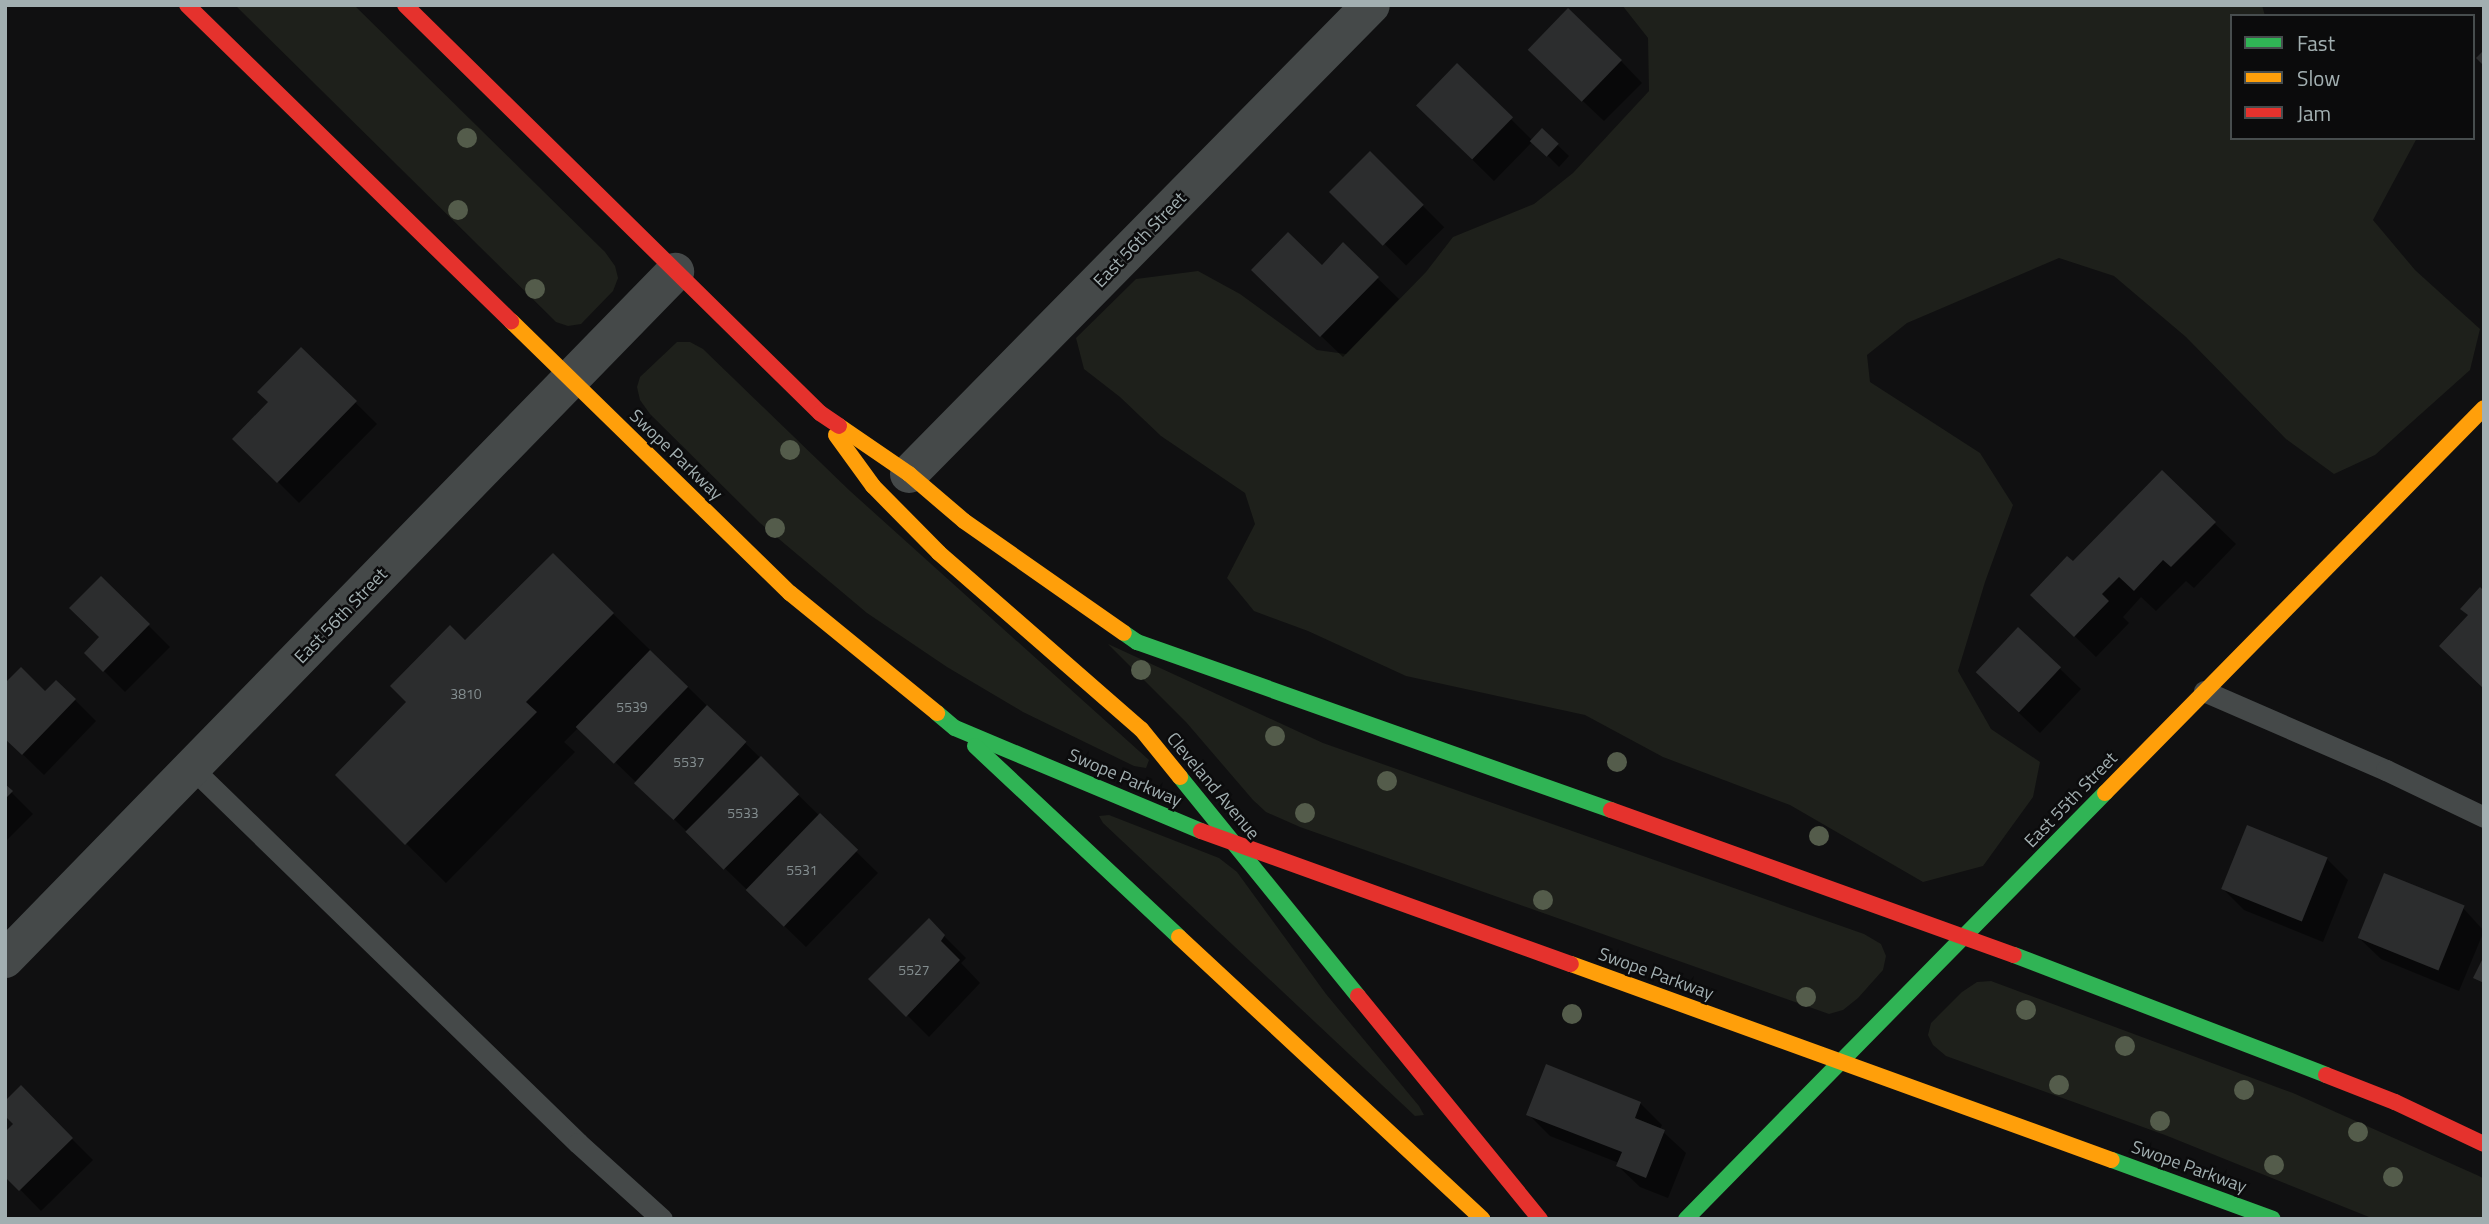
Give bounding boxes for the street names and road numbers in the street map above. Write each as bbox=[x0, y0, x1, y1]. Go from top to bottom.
street label: East 56th Street bbox=[1089, 188, 1191, 292]
street label: Swope Parkway bbox=[625, 405, 727, 505]
street label: East 56th Street bbox=[290, 564, 392, 668]
street label: Cleveland Avenue bbox=[1162, 728, 1264, 844]
street label: Swope Parkway bbox=[1065, 744, 1185, 812]
street label: East 55th Street bbox=[2020, 748, 2122, 852]
street label: Swope Parkway bbox=[1595, 943, 1717, 1005]
street label: Swope Parkway bbox=[2128, 1136, 2250, 1198]

